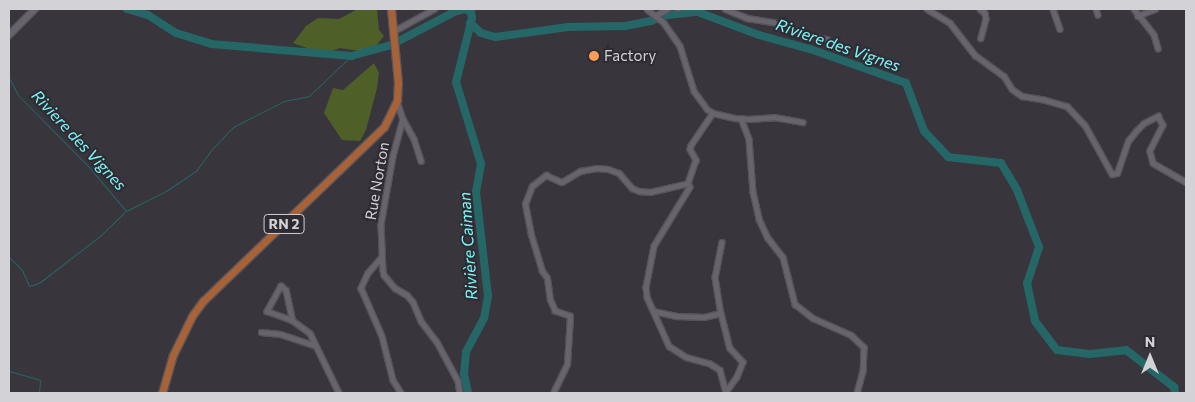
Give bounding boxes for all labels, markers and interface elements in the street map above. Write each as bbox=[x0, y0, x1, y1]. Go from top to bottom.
water label: Riviere des Vignes bbox=[773, 15, 903, 75]
place label: Factory bbox=[604, 47, 656, 65]
marker: Factory bbox=[588, 50, 600, 62]
water label: Riviere des Vignes bbox=[28, 86, 130, 194]
street label: Rue Norton bbox=[361, 141, 393, 221]
water label: Rivière Caiman bbox=[455, 191, 481, 301]
road number: RN 2 bbox=[263, 212, 305, 235]
north arrow bbox=[1125, 332, 1175, 382]
text: N bbox=[1145, 333, 1155, 350]

